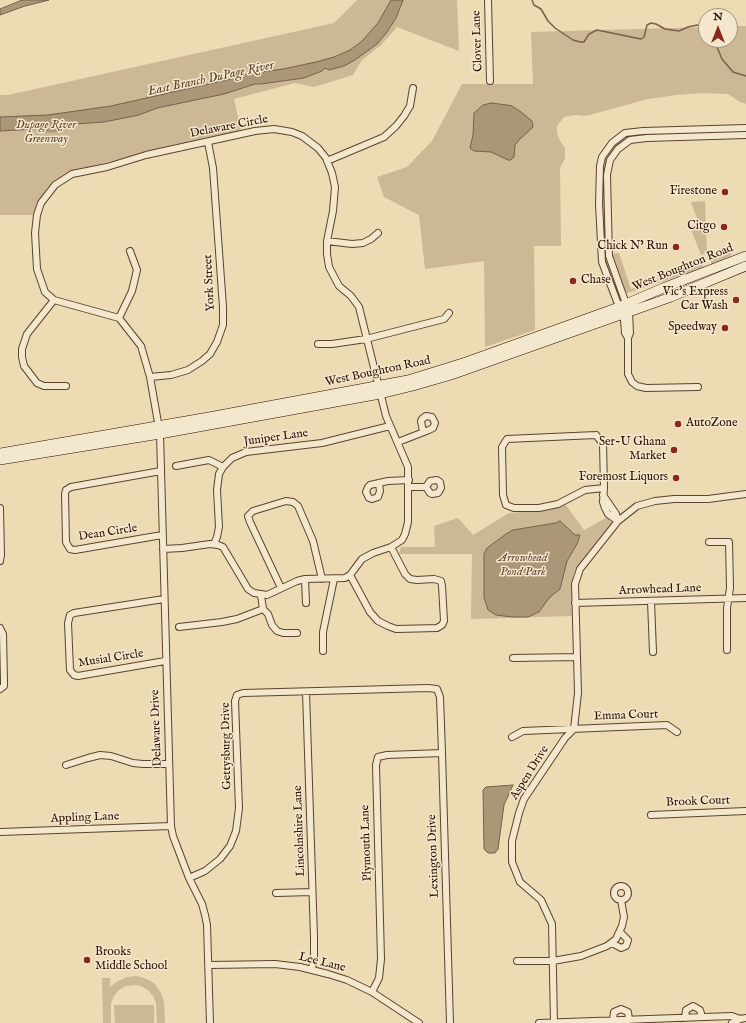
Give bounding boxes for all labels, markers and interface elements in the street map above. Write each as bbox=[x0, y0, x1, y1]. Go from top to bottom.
north arrow bbox=[698, 8, 738, 48]
street label: Clover Lane bbox=[470, 10, 486, 72]
text: N bbox=[713, 10, 723, 24]
water label: East Branch DuPage River bbox=[147, 58, 275, 100]
street label: Delaware Circle bbox=[189, 112, 269, 142]
park label: Dupage River Greenway bbox=[16, 119, 76, 147]
place label: Firestone bbox=[670, 185, 717, 199]
marker: Firestone bbox=[720, 187, 730, 197]
place label: Citgo bbox=[687, 220, 716, 234]
marker: Citgo bbox=[719, 222, 729, 232]
place label: Chick N’ Run bbox=[598, 240, 668, 254]
street label: West Boughton Road bbox=[631, 241, 735, 295]
marker: Chick N’ Run bbox=[671, 242, 681, 252]
street label: York Street bbox=[201, 254, 219, 312]
place label: Chase bbox=[581, 274, 611, 288]
marker: Chase bbox=[568, 276, 578, 286]
place label: Vic's Express Car Wash bbox=[663, 286, 728, 314]
marker: Vic's Express Car Wash bbox=[731, 295, 741, 305]
place label: Speedway bbox=[668, 321, 717, 335]
marker: Speedway bbox=[720, 323, 730, 333]
street label: West Boughton Road bbox=[324, 354, 432, 390]
place label: AutoZone bbox=[686, 417, 738, 431]
marker: AutoZone bbox=[673, 419, 683, 429]
street label: Juniper Lane bbox=[243, 426, 309, 450]
place label: Ser-U Ghana Market bbox=[599, 436, 666, 464]
marker: Ser-U Ghana Market bbox=[669, 445, 679, 455]
place label: Foremost Liquors bbox=[579, 471, 668, 485]
marker: Foremost Liquors bbox=[671, 473, 681, 483]
street label: Dean Circle bbox=[78, 521, 138, 545]
park label: Arrowhead Pond Park bbox=[499, 552, 547, 580]
street label: Arrowhead Lane bbox=[618, 581, 702, 599]
street label: Musial Circle bbox=[77, 647, 145, 671]
street label: Delaware Drive bbox=[148, 689, 166, 767]
street label: Gettysburg Drive bbox=[219, 702, 235, 790]
street label: Emma Court bbox=[594, 708, 658, 724]
street label: Aspen Drive bbox=[508, 743, 552, 803]
street label: Lincolnshire Lane bbox=[291, 785, 309, 877]
street label: Brook Court bbox=[666, 794, 730, 810]
street label: Plymouth Lane bbox=[358, 804, 376, 882]
street label: Appling Lane bbox=[50, 810, 120, 826]
street label: Lexington Drive bbox=[425, 814, 443, 898]
place label: Brooks Middle School bbox=[95, 946, 167, 974]
street label: Lee Lane bbox=[297, 950, 347, 976]
marker: Brooks Middle School bbox=[82, 955, 92, 965]

